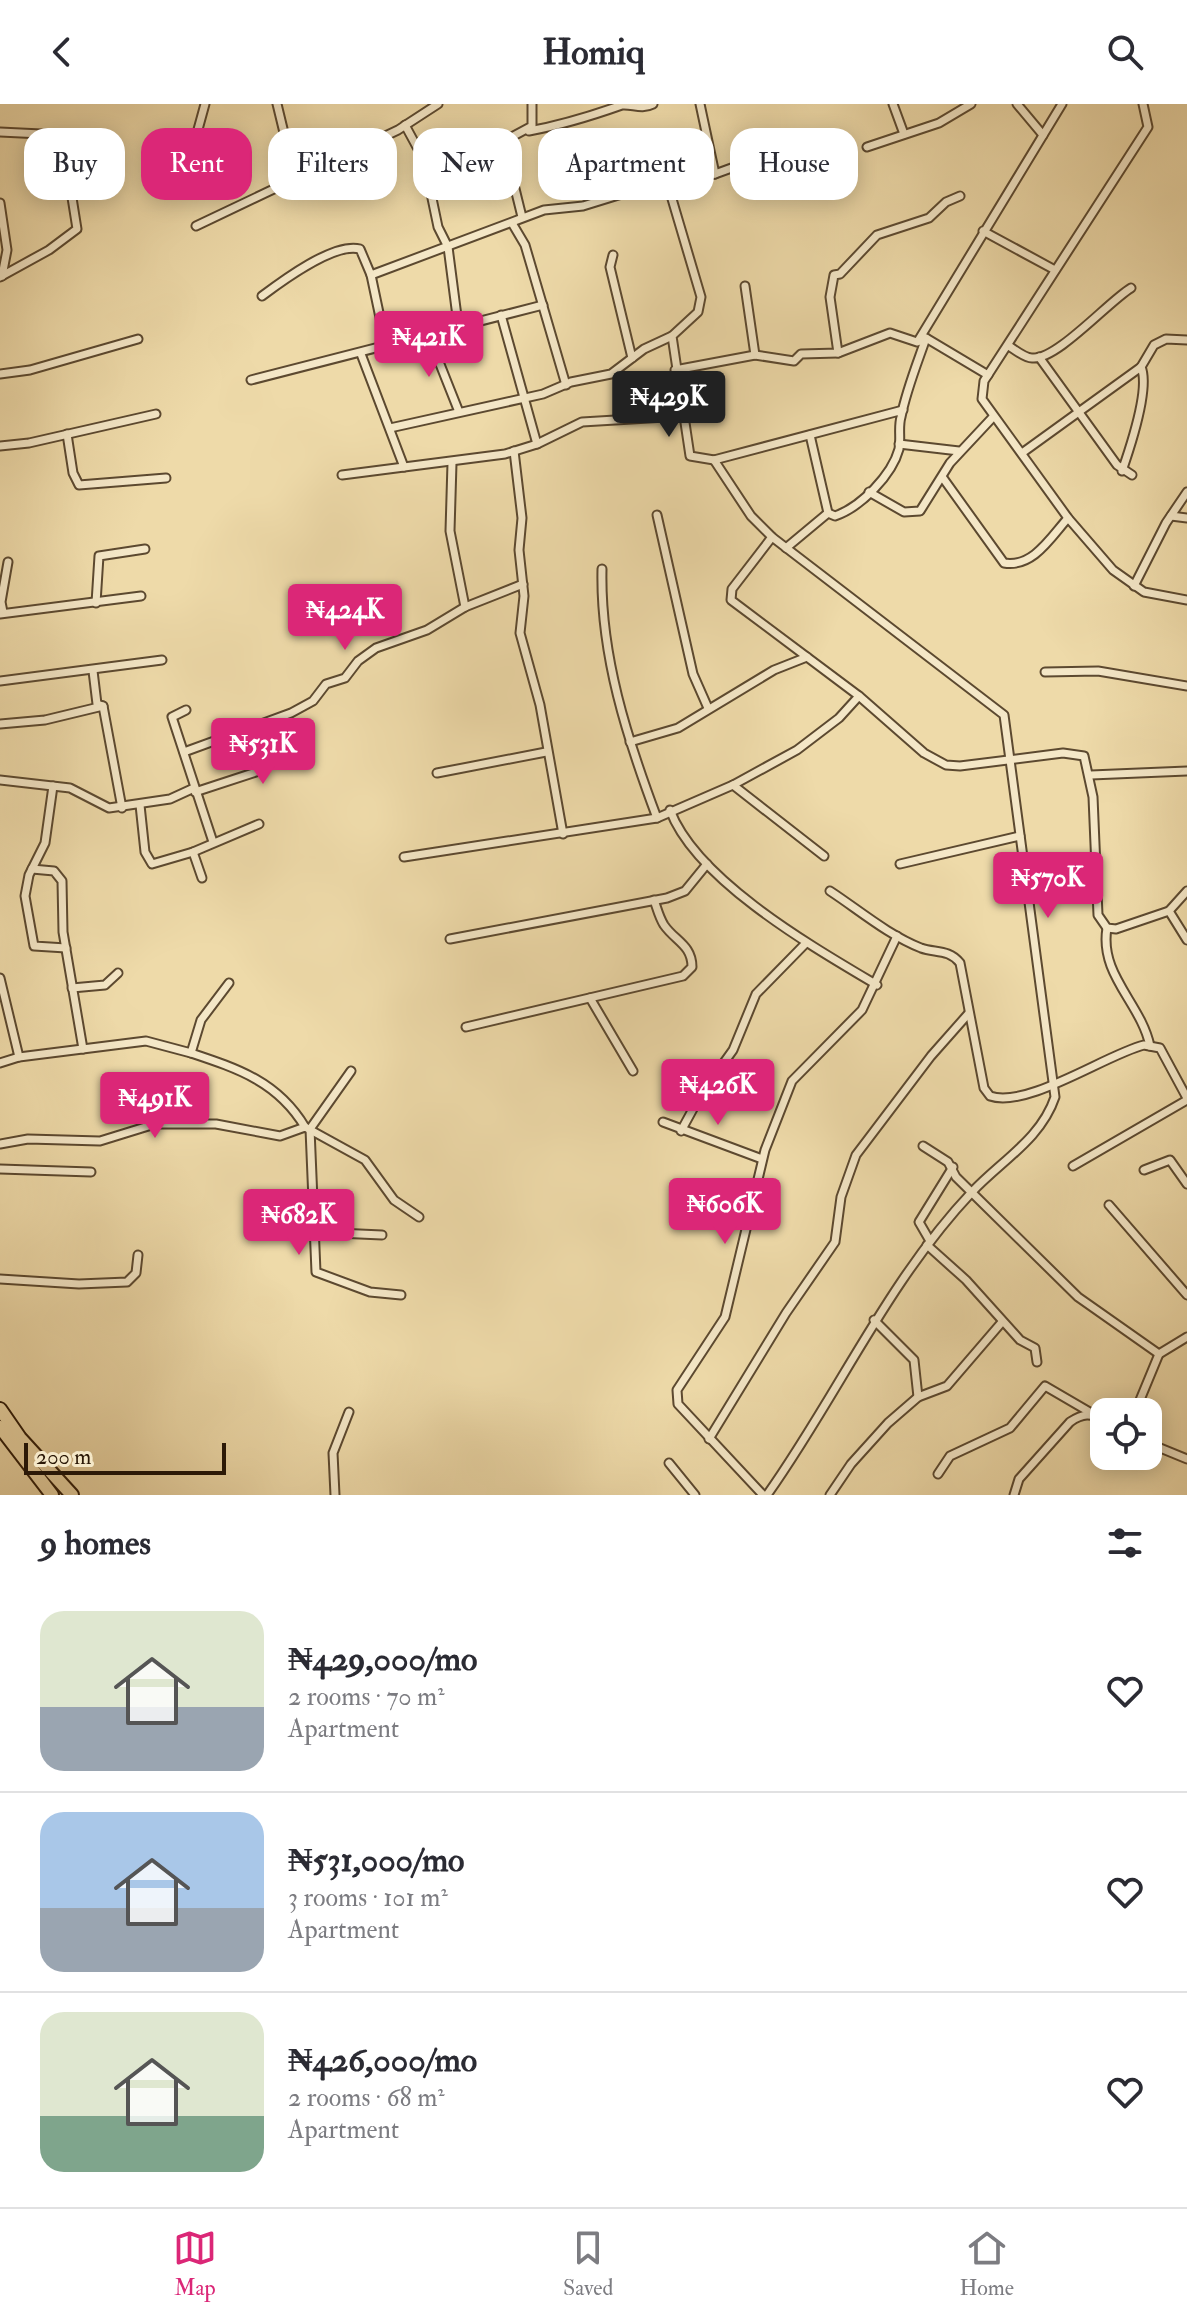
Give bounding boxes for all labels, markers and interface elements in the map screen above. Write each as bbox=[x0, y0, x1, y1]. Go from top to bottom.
icon: back bbox=[40, 30, 84, 74]
text: Homiq bbox=[542, 30, 645, 75]
icon: search bbox=[1103, 30, 1147, 74]
chip: Buy bbox=[24, 128, 125, 200]
chip: Rent bbox=[141, 128, 252, 200]
chip: Filters bbox=[268, 128, 397, 200]
chip: New bbox=[413, 128, 522, 200]
chip: Apartment bbox=[538, 128, 714, 200]
chip: House bbox=[730, 128, 858, 200]
pin: ₦421K bbox=[373, 311, 485, 379]
text: ₦421K bbox=[392, 321, 466, 353]
pin: ₦429K bbox=[613, 371, 725, 439]
text: ₦429K bbox=[630, 381, 708, 413]
pin: ₦424K bbox=[289, 584, 401, 652]
text: ₦424K bbox=[306, 594, 384, 626]
pin: ₦531K bbox=[207, 718, 319, 786]
text: ₦531K bbox=[229, 728, 297, 760]
pin: ₦570K bbox=[992, 852, 1104, 920]
text: ₦570K bbox=[1011, 862, 1085, 894]
pin: ₦426K bbox=[662, 1059, 774, 1127]
text: ₦426K bbox=[679, 1069, 757, 1101]
pin: ₦491K bbox=[99, 1072, 211, 1140]
text: ₦491K bbox=[118, 1082, 192, 1114]
pin: ₦606K bbox=[669, 1178, 781, 1246]
text: ₦606K bbox=[687, 1188, 763, 1220]
pin: ₦682K bbox=[243, 1189, 355, 1257]
text: ₦682K bbox=[261, 1199, 337, 1231]
map controls bbox=[1090, 1398, 1162, 1470]
button: locate bbox=[1090, 1398, 1162, 1470]
scale bar bbox=[24, 1439, 226, 1475]
text: 200 m bbox=[36, 1443, 91, 1471]
icon: filters bbox=[1103, 1521, 1147, 1565]
text: 9 homes bbox=[40, 1522, 151, 1565]
text: ₦429,000/mo bbox=[288, 1638, 477, 1681]
icon: home bbox=[104, 1643, 200, 1739]
icon: heart bbox=[1103, 1669, 1147, 1713]
text: 2 rooms · 70 m² bbox=[288, 1681, 445, 1713]
text: Apartment bbox=[288, 1713, 399, 1745]
text: ₦531,000/mo bbox=[288, 1839, 465, 1882]
icon: home bbox=[104, 1844, 200, 1940]
icon: heart bbox=[1103, 1870, 1147, 1914]
text: 3 rooms · 101 m² bbox=[288, 1882, 448, 1914]
text: Apartment bbox=[288, 1914, 399, 1946]
text: ₦426,000/mo bbox=[288, 2039, 477, 2082]
icon: home bbox=[104, 2044, 200, 2140]
icon: heart bbox=[1103, 2070, 1147, 2114]
text: 2 rooms · 68 m² bbox=[288, 2082, 445, 2114]
text: Apartment bbox=[288, 2114, 399, 2146]
tab: Map bbox=[173, 2226, 217, 2302]
tab: Saved bbox=[563, 2226, 613, 2302]
tab: Home bbox=[959, 2226, 1014, 2302]

